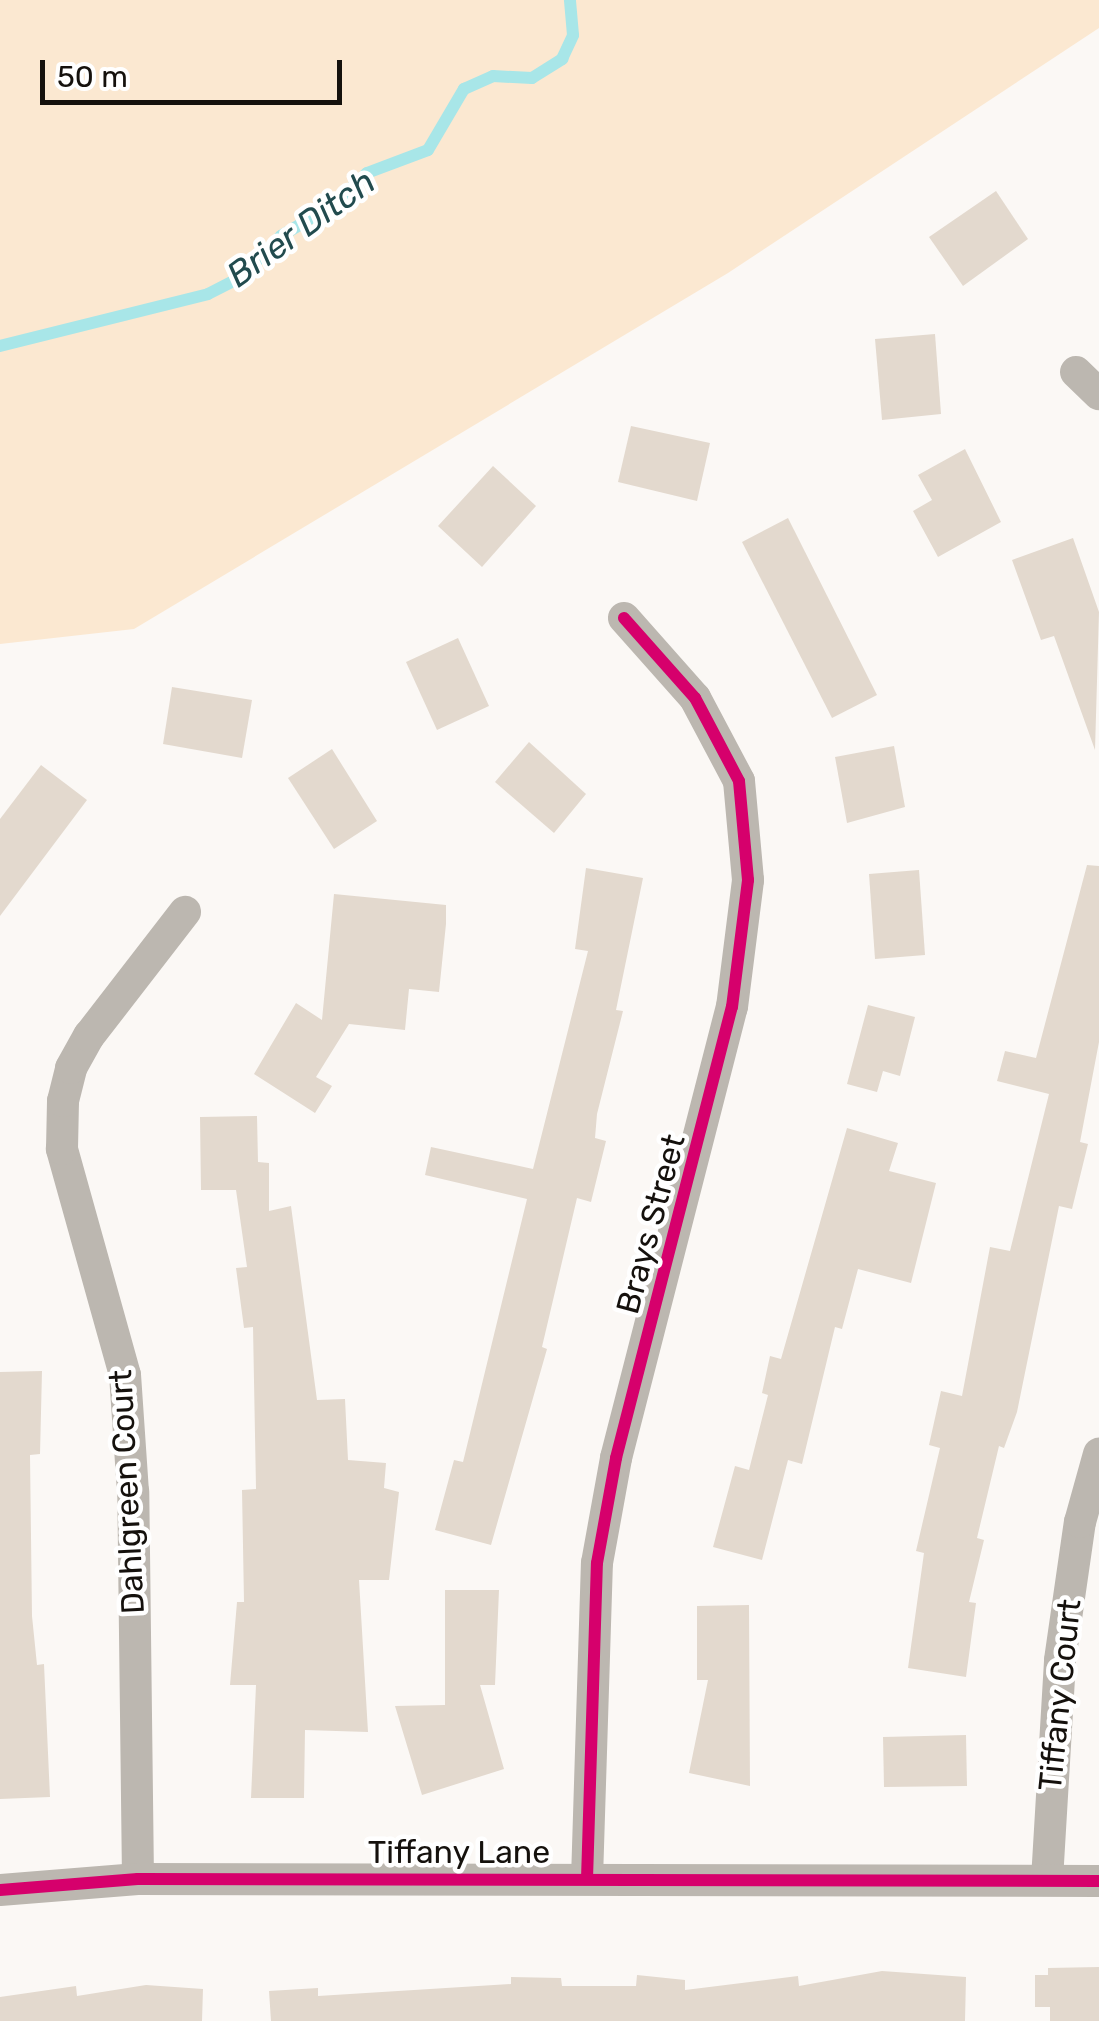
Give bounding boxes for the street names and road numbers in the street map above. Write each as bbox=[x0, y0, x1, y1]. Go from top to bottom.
street label: Brays Street bbox=[609, 1130, 693, 1318]
street label: Dahlgreen Court bbox=[101, 1369, 153, 1615]
street label: Tiffany Court bbox=[1031, 1597, 1089, 1793]
street label: Tiffany Lane bbox=[367, 1833, 551, 1871]

